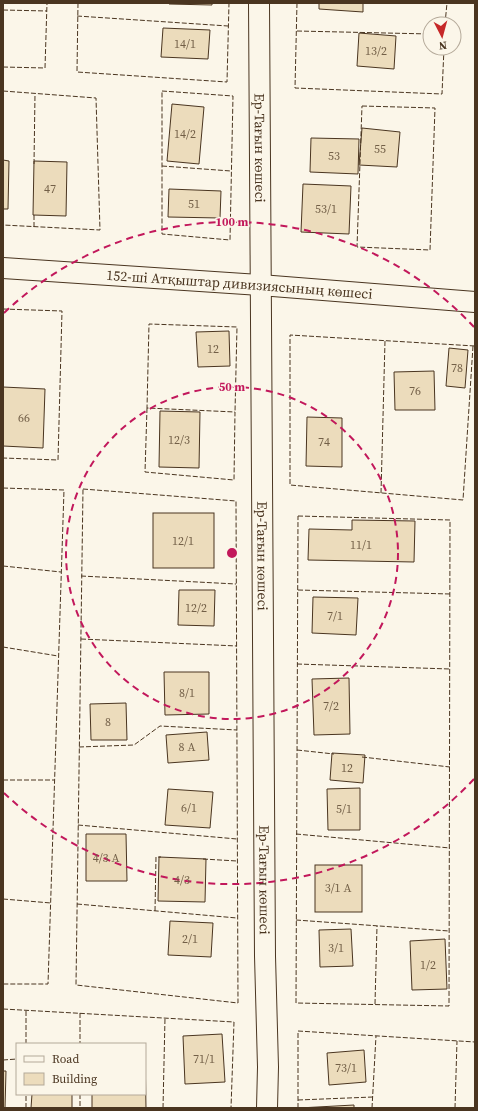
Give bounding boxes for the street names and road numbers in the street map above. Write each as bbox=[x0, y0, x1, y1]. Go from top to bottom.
street label: Ер-Тағын көшесі bbox=[250, 93, 270, 203]
street label: 152-ші Атқыштар дивизиясының көшесі bbox=[106, 265, 373, 304]
street label: Ер-Тағын көшесі bbox=[252, 501, 273, 611]
street label: Ер-Тағын көшесі bbox=[254, 825, 275, 935]

